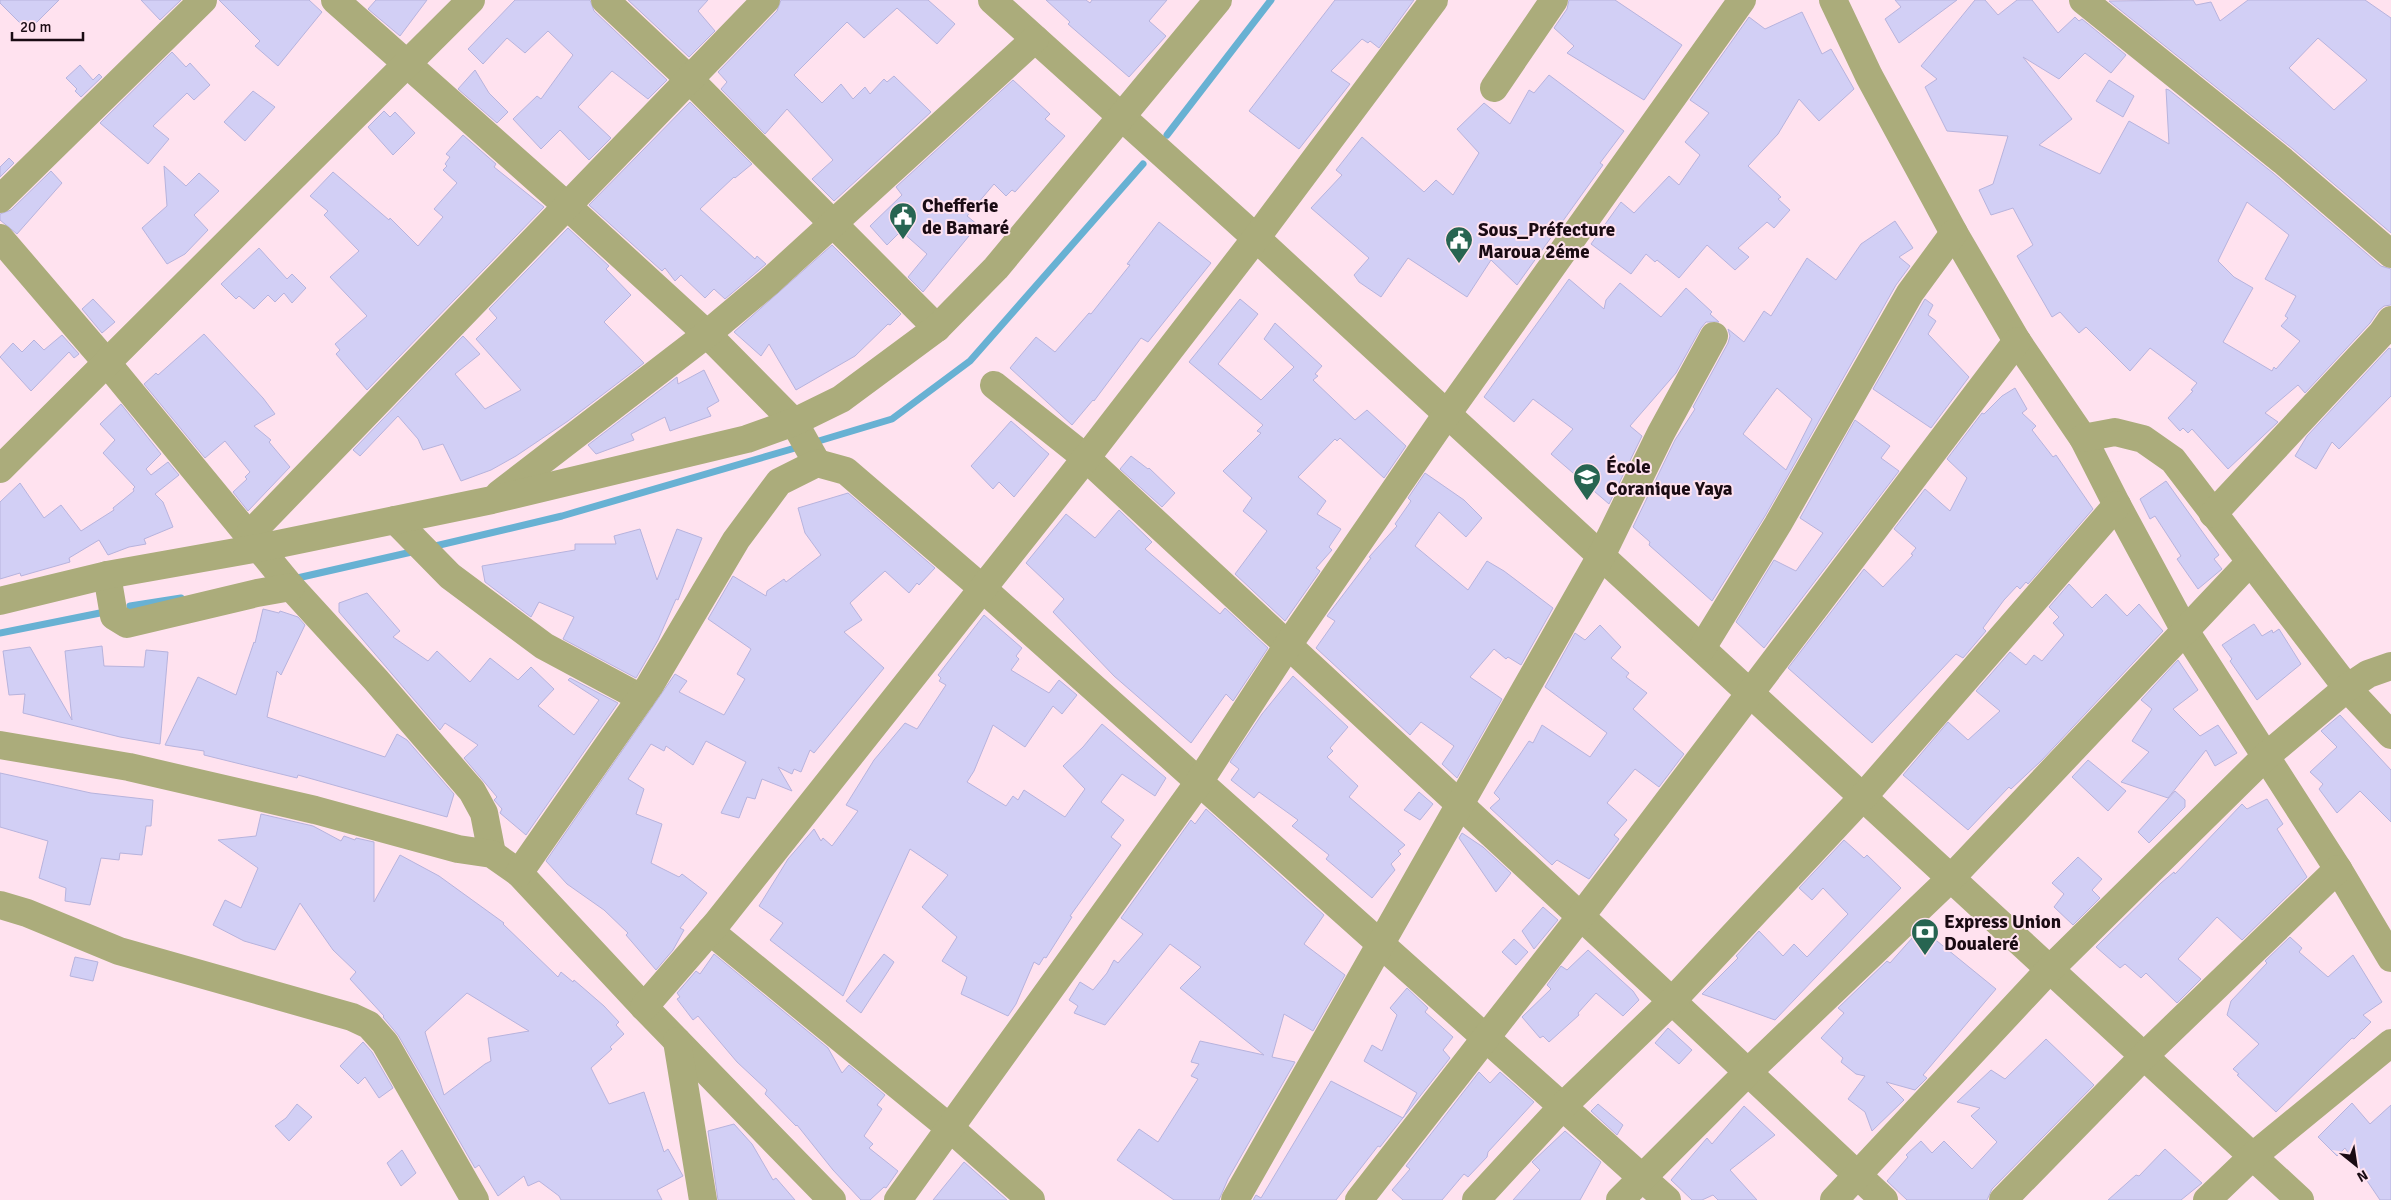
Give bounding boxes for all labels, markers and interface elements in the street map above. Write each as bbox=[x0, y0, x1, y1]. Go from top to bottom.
scale bar bbox=[12, 10, 84, 42]
text: 20 m bbox=[20, 18, 51, 36]
place label: Chefferie de Bamaré bbox=[922, 194, 1009, 240]
public building icon: Chefferie de Bamaré bbox=[888, 201, 918, 240]
place label: Sous_Préfecture Maroua 2éme bbox=[1478, 218, 1615, 264]
public building icon: Sous_Préfecture Maroua 2éme bbox=[1444, 225, 1474, 264]
place label: École Coranique Yaya bbox=[1606, 455, 1733, 501]
school or university icon: École Coranique Yaya bbox=[1572, 462, 1602, 501]
place label: Express Union Doualeré bbox=[1944, 910, 2061, 956]
bank icon: Express Union Doualeré bbox=[1910, 917, 1940, 956]
north arrow bbox=[2331, 1140, 2381, 1190]
text: N bbox=[2354, 1166, 2371, 1186]

